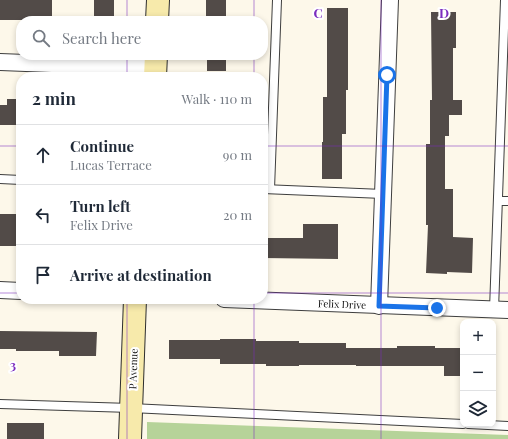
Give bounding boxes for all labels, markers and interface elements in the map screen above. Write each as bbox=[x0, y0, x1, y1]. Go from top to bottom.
text: C bbox=[313, 4, 323, 21]
text: D bbox=[439, 4, 449, 21]
search box bbox=[16, 16, 268, 60]
icon: search bbox=[30, 27, 52, 49]
text: Search here bbox=[62, 28, 141, 48]
route start bbox=[378, 66, 396, 84]
text: 2 min bbox=[32, 87, 76, 109]
text: Walk · 110 m bbox=[182, 90, 252, 107]
text: Continue bbox=[70, 136, 134, 156]
icon: ahead bbox=[32, 144, 54, 166]
text: 90 m bbox=[223, 146, 252, 163]
text: Lucas Terrace bbox=[70, 156, 152, 173]
text: Turn left bbox=[70, 196, 131, 216]
icon: left bbox=[32, 204, 54, 226]
text: 20 m bbox=[223, 206, 252, 223]
text: Felix Drive bbox=[70, 216, 133, 233]
icon: arrive bbox=[32, 264, 54, 286]
text: Arrive at destination bbox=[70, 265, 212, 285]
street label: Felix Drive bbox=[318, 296, 366, 312]
route end bbox=[428, 299, 446, 317]
map controls bbox=[460, 319, 496, 427]
button: + bbox=[460, 319, 496, 355]
street label: P Avenue bbox=[125, 348, 141, 390]
button: − bbox=[460, 355, 496, 391]
text: 3 bbox=[10, 356, 16, 373]
button: layers bbox=[460, 391, 496, 427]

